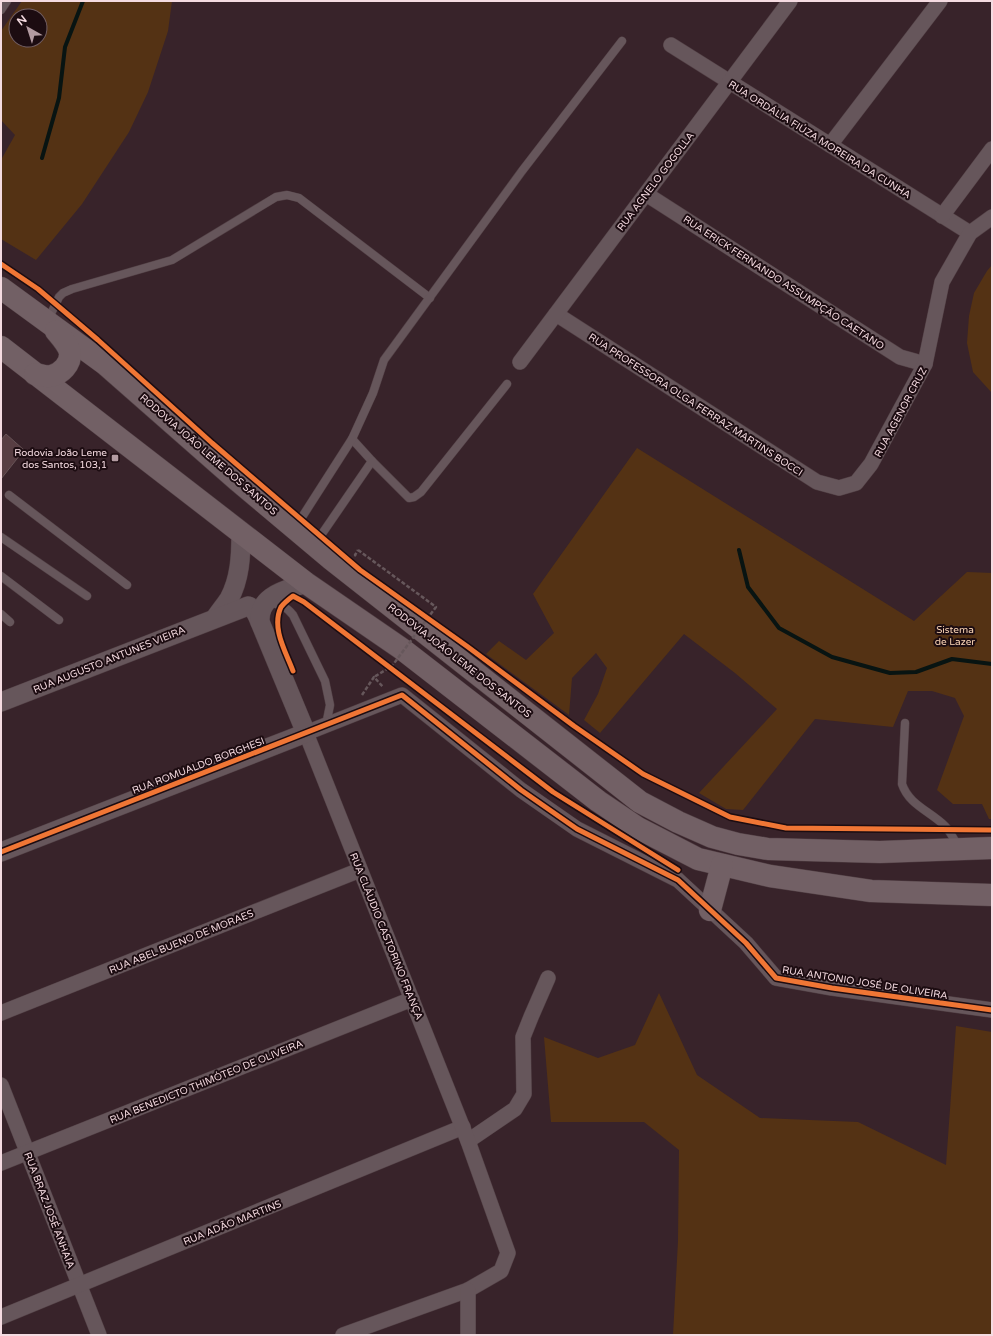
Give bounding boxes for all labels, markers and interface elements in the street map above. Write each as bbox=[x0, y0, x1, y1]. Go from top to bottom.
north arrow bbox=[8, 8, 48, 48]
text: N bbox=[14, 13, 30, 28]
street label: RUA ORDÁLIA FIÚZA MOREIRA DA CUNHA bbox=[726, 78, 913, 201]
street label: RUA AGNELO GOGOLLA bbox=[615, 130, 697, 233]
street label: RUA ERICK FERNANDO ASSUMPÇÃO CAETANO bbox=[681, 213, 886, 352]
street label: RUA PROFESSORA OLGA FERRAZ MARTINS BOCCI bbox=[586, 331, 805, 479]
street label: RUA AGENOR CRUZ bbox=[872, 366, 930, 459]
street label: RODOVIA JOÃO LEME DOS SANTOS bbox=[137, 392, 280, 518]
place label: Rodovia João Leme dos Santos, 103,1 bbox=[14, 447, 107, 471]
marker: Rodovia João Leme dos Santos, 103,1 bbox=[110, 453, 120, 463]
street label: RODOVIA JOÃO LEME DOS SANTOS bbox=[385, 601, 533, 720]
street label: RUA AUGUSTO ANTUNES VIEIRA bbox=[32, 624, 187, 696]
park label: Sistema de Lazer bbox=[935, 624, 975, 648]
street label: RUA ROMUALDO BORGHESI bbox=[130, 735, 266, 797]
street label: RUA CLÁUDIO CASTORINO FRANÇA bbox=[347, 851, 425, 1022]
street label: RUA ABEL BUENO DE MORAES bbox=[107, 907, 255, 976]
street label: RUA ANTONIO JOSÉ DE OLIVEIRA bbox=[781, 964, 949, 1002]
street label: RUA BENEDICTO THIMÓTEO DE OLIVEIRA bbox=[108, 1038, 305, 1126]
street label: RUA BRAZ JOSÉ ANHAIA bbox=[21, 1150, 77, 1270]
street label: RUA ADÃO MARTINS bbox=[182, 1198, 283, 1248]

